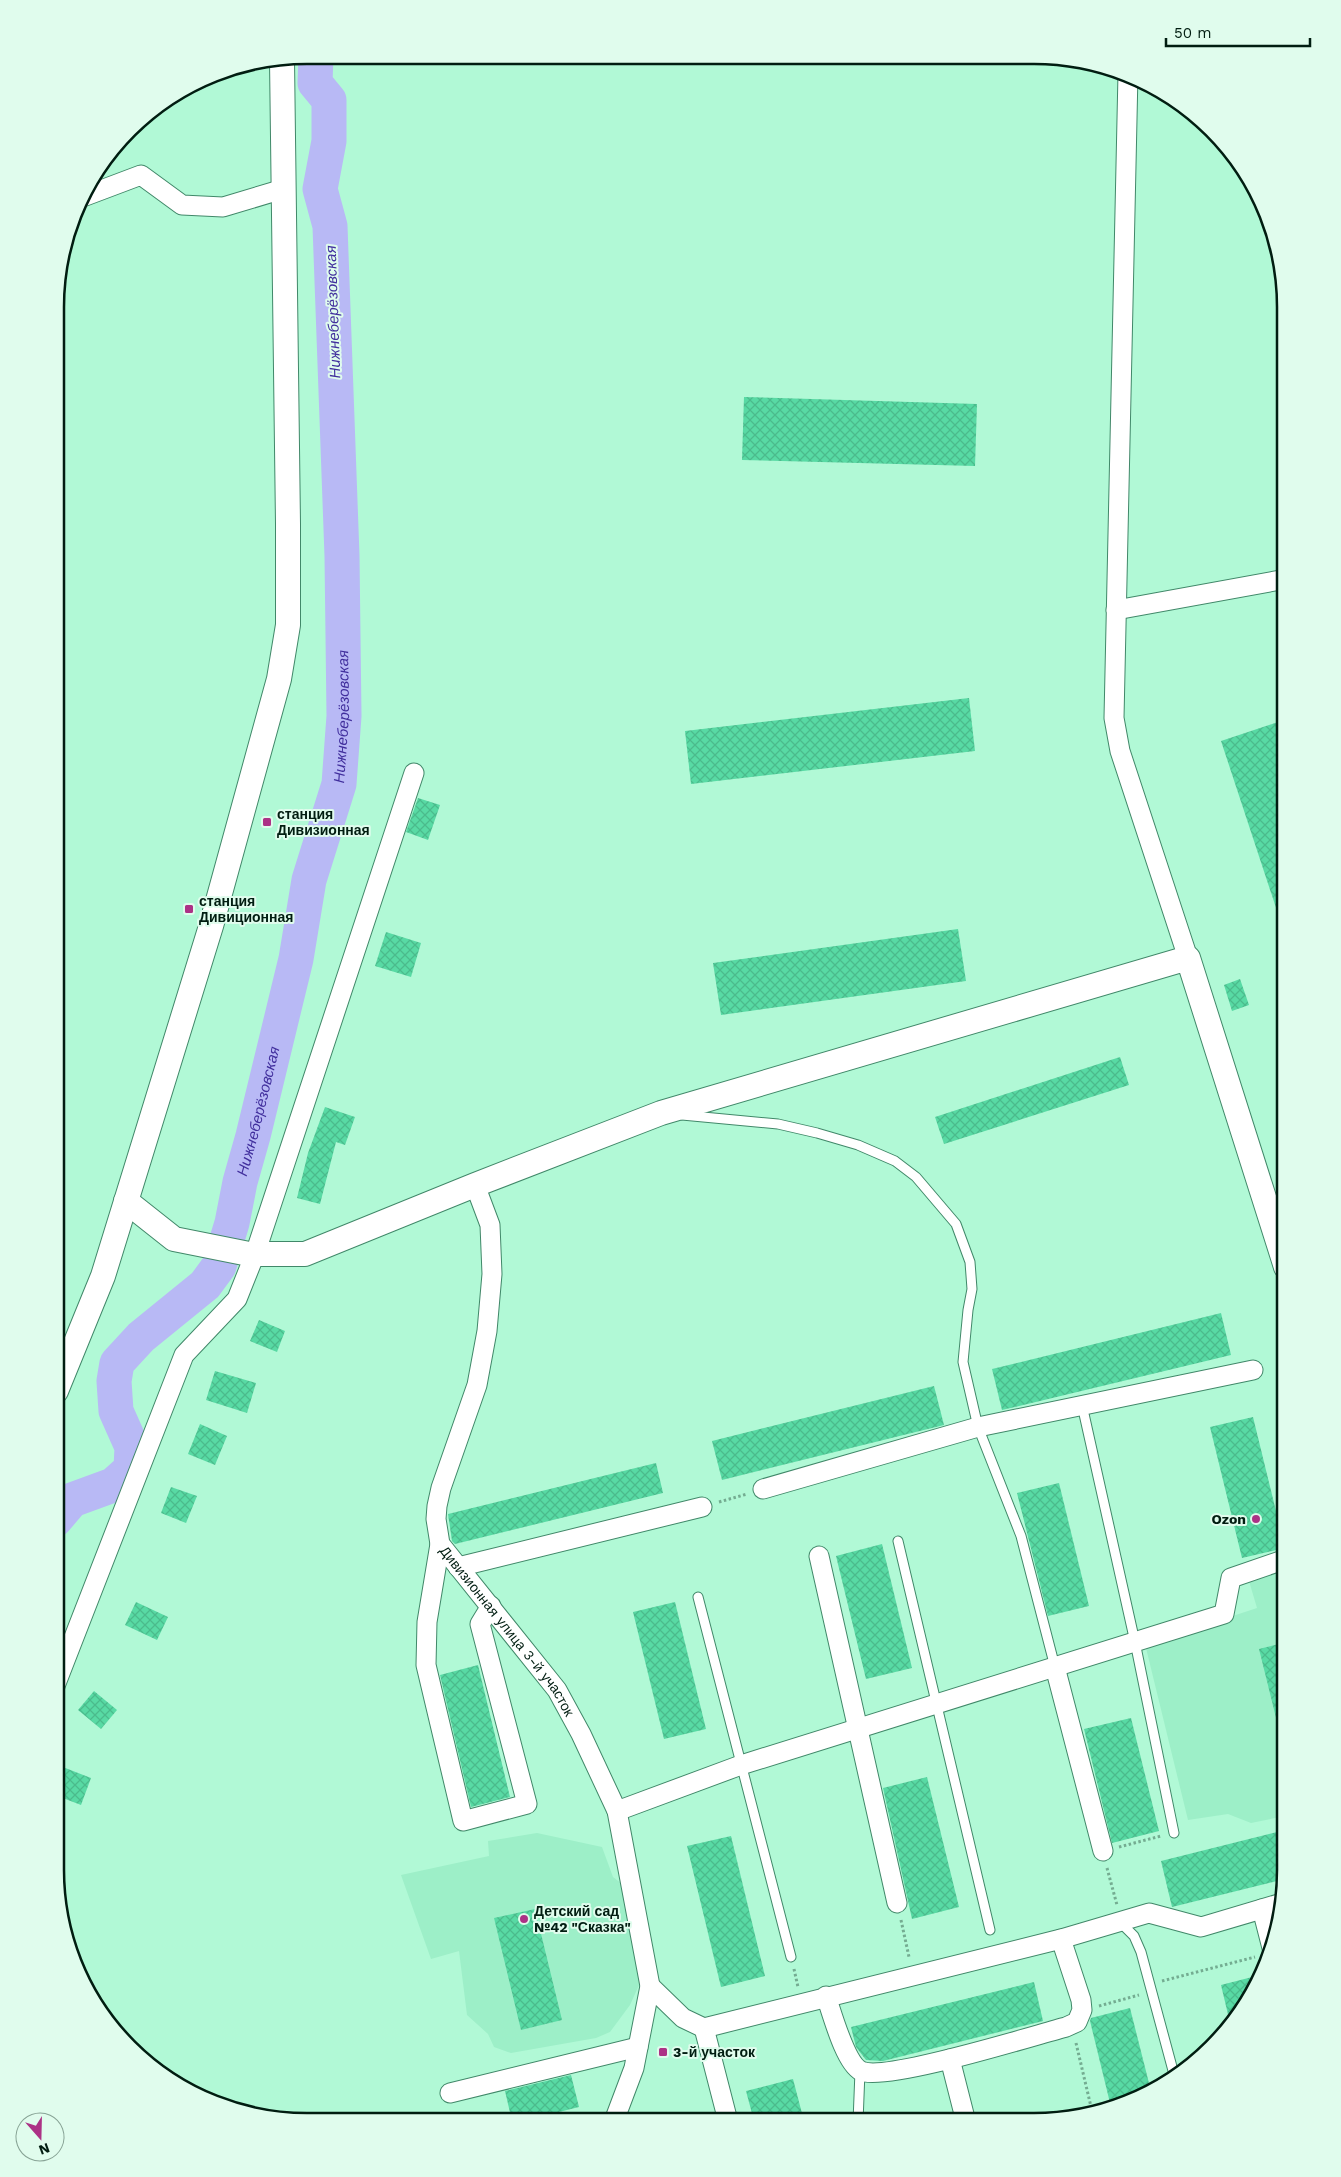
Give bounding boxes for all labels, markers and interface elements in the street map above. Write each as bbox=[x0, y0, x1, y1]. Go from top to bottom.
scale bar bbox=[1166, 15, 1310, 47]
text: 50 m bbox=[1174, 24, 1211, 42]
water label: Нижнеберёзовская bbox=[322, 245, 344, 379]
water label: Нижнеберёзовская bbox=[330, 650, 353, 784]
place label: станция Дивизионная bbox=[277, 806, 370, 838]
marker: станция Дивизионная bbox=[261, 816, 273, 828]
place label: станция Дивиционная bbox=[199, 893, 293, 925]
marker: станция Дивиционная bbox=[183, 903, 195, 915]
water label: Нижнеберёзовская bbox=[233, 1045, 283, 1178]
place label: Ozon bbox=[1211, 1511, 1246, 1527]
marker: Ozon bbox=[1250, 1513, 1262, 1525]
street label: Дивизионная улица 3-й участок bbox=[437, 1543, 578, 1720]
place label: Детский сад №42 "Сказка" bbox=[534, 1903, 631, 1935]
marker: Детский сад №42 "Сказка" bbox=[518, 1913, 530, 1925]
place label: 3-й участок bbox=[673, 2044, 756, 2060]
marker: 3-й участок bbox=[657, 2046, 669, 2058]
north arrow bbox=[15, 2112, 65, 2162]
text: N bbox=[37, 2140, 52, 2159]

